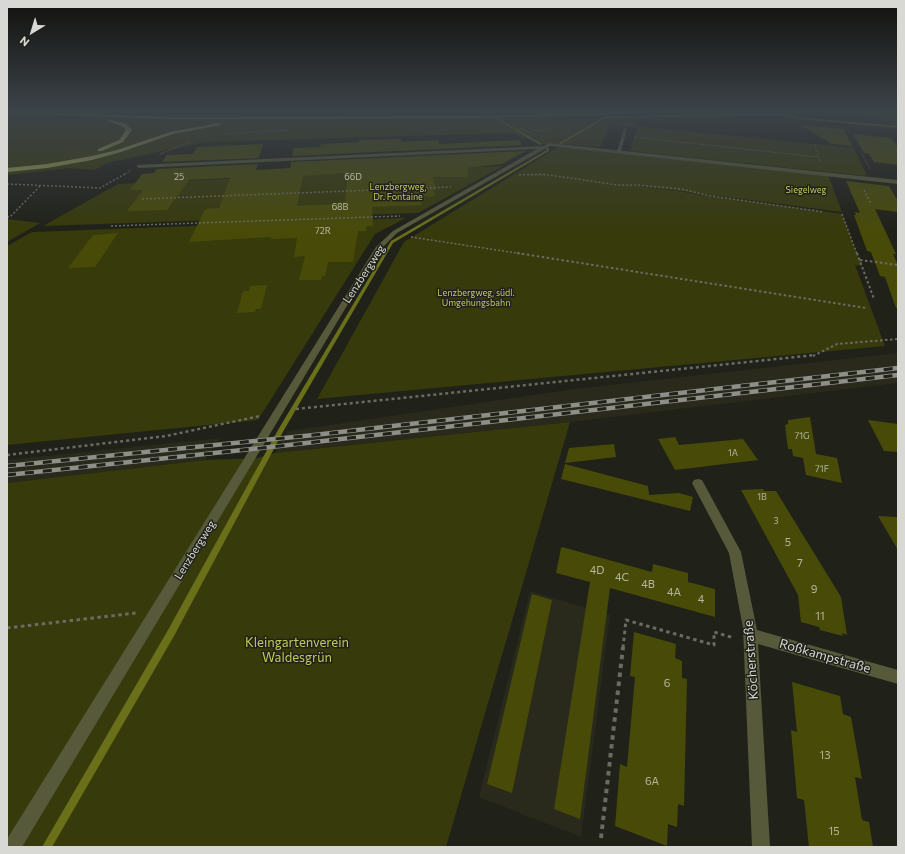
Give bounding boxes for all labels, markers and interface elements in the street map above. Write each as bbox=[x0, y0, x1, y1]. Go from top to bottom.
north arrow bbox=[12, 12, 52, 52]
text: N bbox=[17, 34, 32, 50]
house number: 25 bbox=[174, 172, 184, 182]
house number: 66D bbox=[344, 172, 362, 182]
park label: Lenzbergweg, Dr. Fontaine bbox=[370, 182, 426, 203]
park label: Siegelweg bbox=[786, 185, 826, 195]
house number: 68B bbox=[332, 202, 348, 212]
house number: 72R bbox=[315, 226, 331, 236]
street label: Lenzbergweg bbox=[340, 242, 388, 306]
park label: Lenzbergweg, südl. Umgehungsbahn bbox=[437, 288, 515, 309]
house number: 71G bbox=[794, 431, 810, 441]
house number: 1A bbox=[728, 448, 738, 458]
house number: 71F bbox=[815, 464, 829, 474]
house number: 1B bbox=[757, 492, 767, 502]
house number: 3 bbox=[773, 516, 779, 526]
street label: Lenzbergweg bbox=[172, 518, 218, 582]
house number: 5 bbox=[785, 535, 791, 549]
house number: 7 bbox=[797, 556, 803, 570]
house number: 4D bbox=[590, 563, 604, 577]
house number: 4C bbox=[615, 570, 629, 584]
house number: 4B bbox=[641, 577, 655, 591]
house number: 9 bbox=[811, 582, 817, 596]
house number: 4A bbox=[667, 585, 681, 599]
house number: 4 bbox=[698, 592, 704, 606]
house number: 11 bbox=[815, 609, 825, 623]
street label: Köcherstraße bbox=[740, 620, 762, 700]
park label: Kleingartenverein Waldesgrün bbox=[245, 635, 349, 666]
street label: Roßkampstraße bbox=[777, 635, 873, 677]
house number: 6 bbox=[664, 676, 670, 690]
house number: 13 bbox=[820, 748, 830, 762]
house number: 6A bbox=[645, 774, 659, 788]
house number: 15 bbox=[828, 824, 840, 838]

